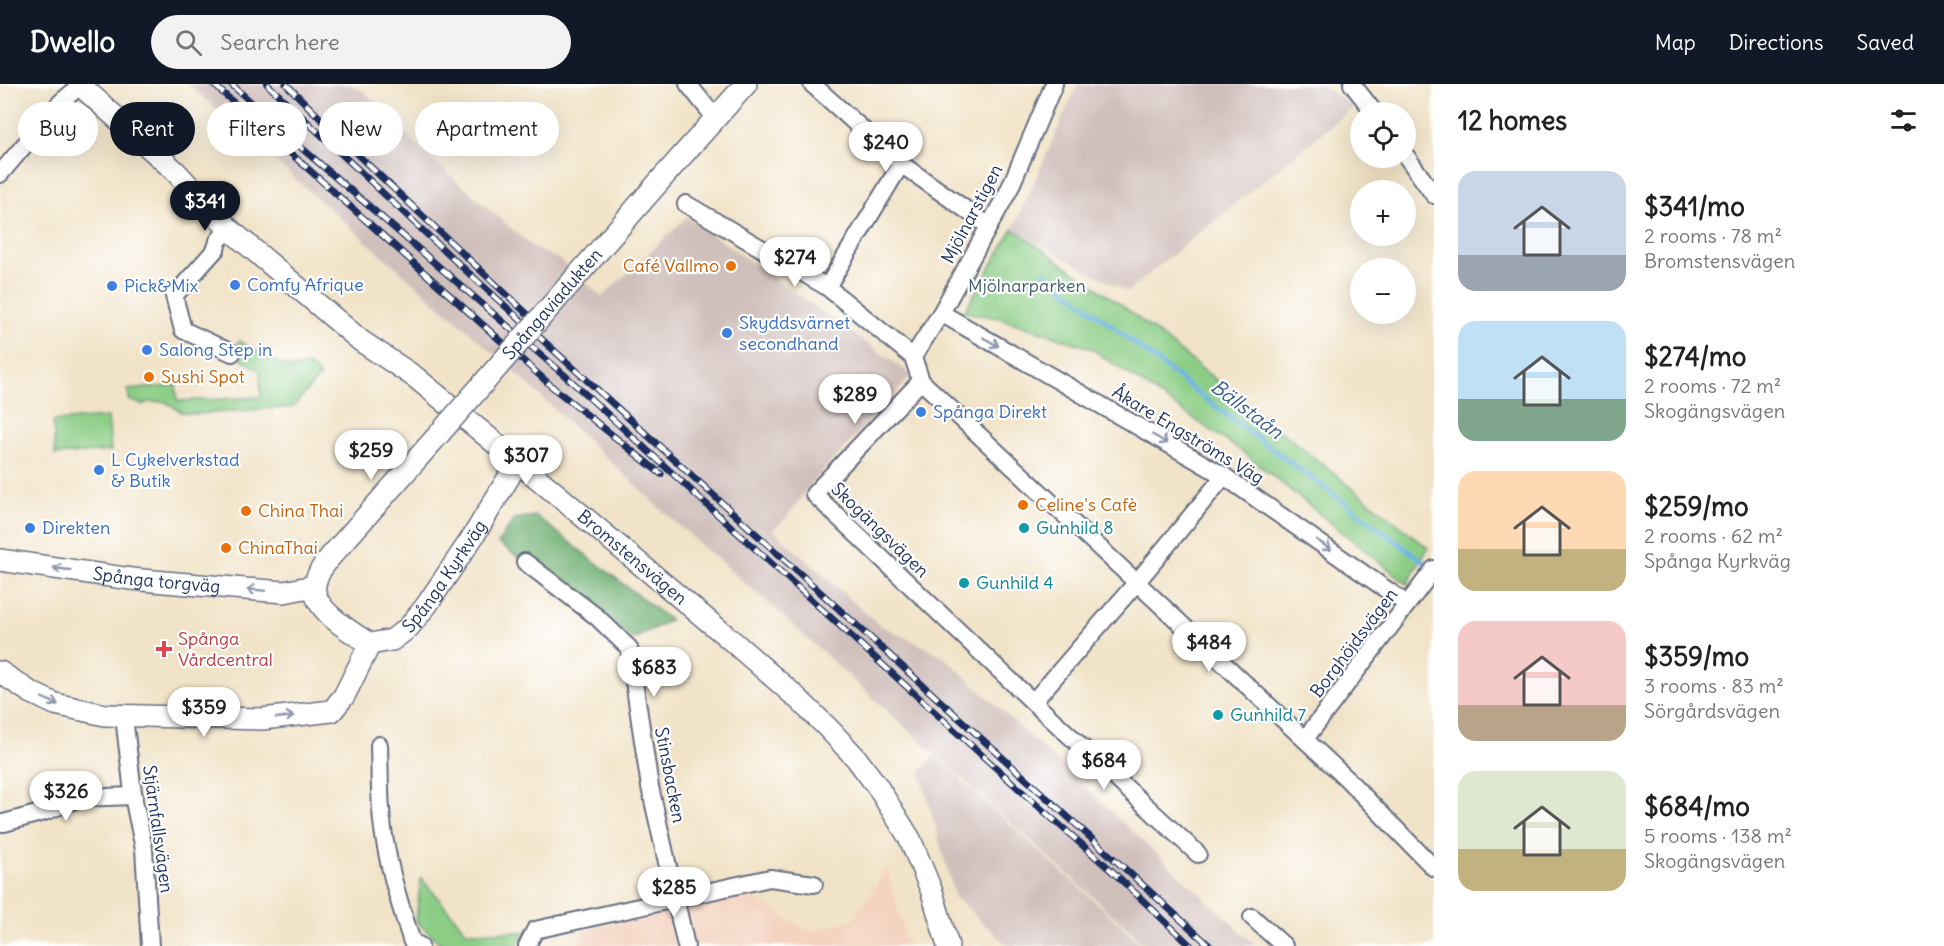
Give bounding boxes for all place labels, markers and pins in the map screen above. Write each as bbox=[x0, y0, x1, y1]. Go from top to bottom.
pin: $240 bbox=[850, 122, 922, 173]
pin: $341 bbox=[169, 181, 241, 232]
pin: $274 bbox=[759, 237, 831, 288]
place label: Café Vallmo bbox=[623, 254, 719, 277]
marker: Café Vallmo bbox=[724, 259, 738, 273]
place label: Comfy Afrique bbox=[247, 273, 364, 296]
place label: Pick&Mix bbox=[124, 274, 199, 297]
marker: Comfy Afrique bbox=[228, 278, 242, 292]
marker: Pick&Mix bbox=[105, 279, 119, 293]
place label: Skyddsvärnet secondhand bbox=[739, 311, 850, 355]
marker: Skyddsvärnet secondhand bbox=[720, 326, 734, 340]
place label: Salong Step in bbox=[159, 338, 272, 361]
marker: Salong Step in bbox=[140, 343, 154, 357]
place label: Sushi Spot bbox=[161, 365, 245, 388]
marker: Sushi Spot bbox=[142, 370, 156, 384]
pin: $289 bbox=[819, 374, 891, 425]
place label: Spånga Direkt bbox=[933, 400, 1047, 423]
marker: Spånga Direkt bbox=[914, 405, 928, 419]
pin: $259 bbox=[335, 430, 407, 481]
pin: $307 bbox=[490, 435, 562, 486]
place label: L Cykelverkstad & Butik bbox=[111, 448, 240, 492]
marker: L Cykelverkstad & Butik bbox=[92, 463, 106, 477]
place label: Celine's Cafè bbox=[1035, 493, 1137, 516]
marker: Celine's Cafè bbox=[1016, 498, 1030, 512]
place label: China Thai bbox=[258, 499, 343, 522]
marker: China Thai bbox=[239, 504, 253, 518]
place label: Direkten bbox=[42, 516, 110, 539]
place label: Gunhild 8 bbox=[1036, 516, 1114, 539]
marker: Direkten bbox=[23, 521, 37, 535]
marker: Gunhild 8 bbox=[1017, 521, 1031, 535]
place label: ChinaThai bbox=[238, 536, 318, 559]
marker: ChinaThai bbox=[219, 541, 233, 555]
place label: Gunhild 4 bbox=[976, 571, 1054, 594]
marker: Gunhild 4 bbox=[957, 576, 971, 590]
pin: $484 bbox=[1173, 622, 1245, 673]
place label: Spånga Vårdcentral bbox=[178, 627, 273, 671]
marker: Spånga Vårdcentral bbox=[155, 640, 173, 658]
pin: $683 bbox=[618, 647, 690, 698]
pin: $359 bbox=[168, 687, 240, 738]
place label: Gunhild 7 bbox=[1230, 703, 1306, 726]
marker: Gunhild 7 bbox=[1211, 708, 1225, 722]
pin: $684 bbox=[1068, 740, 1140, 791]
pin: $326 bbox=[30, 771, 102, 822]
pin: $285 bbox=[638, 867, 710, 918]

